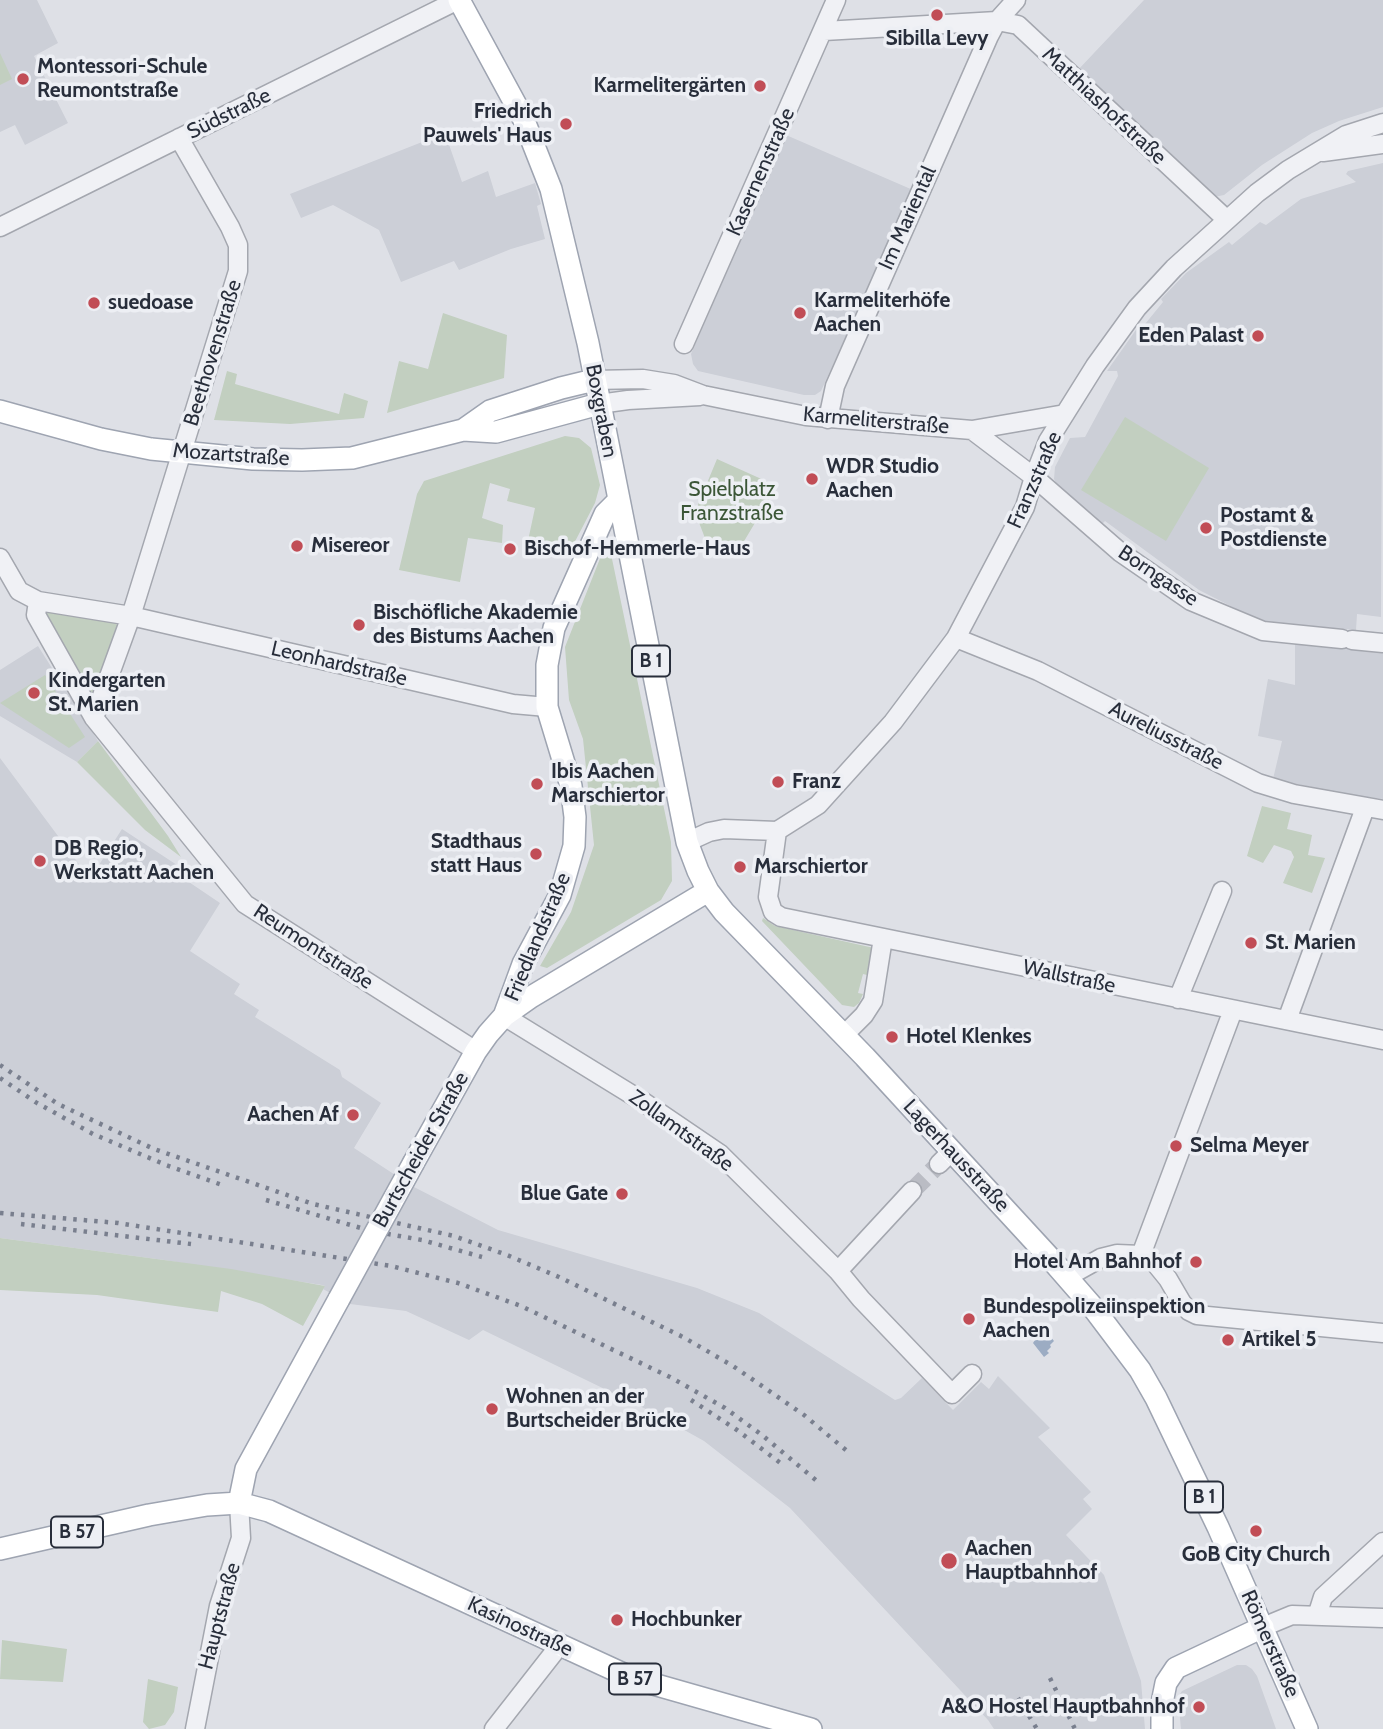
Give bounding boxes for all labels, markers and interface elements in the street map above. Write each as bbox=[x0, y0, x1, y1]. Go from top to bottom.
marker: Sibilla Levy bbox=[929, 7, 945, 23]
place label: Sibilla Levy bbox=[885, 26, 989, 52]
street label: Matthiashofstraße bbox=[1037, 42, 1171, 170]
place label: Montessori-Schule Reumontstraße bbox=[37, 54, 207, 104]
marker: Montessori-Schule Reumontstraße bbox=[15, 71, 31, 87]
place label: Karmelitergärten bbox=[593, 73, 746, 99]
marker: Karmelitergärten bbox=[752, 78, 768, 94]
street label: Südstraße bbox=[183, 83, 275, 145]
place label: Friedrich Pauwels' Haus bbox=[423, 99, 552, 149]
street label: Kasernenstraße bbox=[722, 104, 800, 240]
marker: Friedrich Pauwels' Haus bbox=[558, 116, 574, 132]
street label: Im Mariental bbox=[874, 162, 942, 274]
street label: Beethovenstraße bbox=[179, 277, 247, 429]
place label: Karmeliterhöfe Aachen bbox=[814, 288, 950, 338]
place label: suedoase bbox=[108, 290, 193, 316]
marker: suedoase bbox=[86, 295, 102, 311]
marker: Karmeliterhöfe Aachen bbox=[792, 305, 808, 321]
place label: Eden Palast bbox=[1138, 323, 1244, 349]
marker: Eden Palast bbox=[1250, 328, 1266, 344]
street label: Boxgraben bbox=[580, 362, 622, 460]
street label: Karmeliterstraße bbox=[802, 402, 950, 440]
street label: Franzstraße bbox=[1002, 428, 1068, 532]
street label: Mozartstraße bbox=[172, 438, 290, 472]
place label: WDR Studio Aachen bbox=[826, 454, 939, 504]
marker: WDR Studio Aachen bbox=[804, 471, 820, 487]
park label: Spielplatz Franzstraße bbox=[680, 477, 784, 527]
place label: Postamt & Postdienste bbox=[1220, 503, 1327, 553]
marker: Postamt & Postdienste bbox=[1198, 520, 1214, 536]
place label: Misereor bbox=[311, 533, 389, 559]
place label: Bischof-Hemmerle-Haus bbox=[524, 536, 750, 562]
marker: Misereor bbox=[289, 538, 305, 554]
street label: Borngasse bbox=[1113, 540, 1203, 612]
marker: Bischof-Hemmerle-Haus bbox=[502, 541, 518, 557]
place label: Bischöfliche Akademie des Bistums Aachen bbox=[373, 600, 578, 650]
marker: Bischöfliche Akademie des Bistums Aachen bbox=[351, 617, 367, 633]
street label: Leonhardstraße bbox=[268, 636, 410, 692]
road number: B 1 bbox=[632, 646, 670, 676]
place label: Kindergarten St. Marien bbox=[48, 668, 166, 718]
marker: Kindergarten St. Marien bbox=[26, 685, 42, 701]
street label: Aureliusstraße bbox=[1105, 696, 1227, 776]
place label: Ibis Aachen Marschiertor bbox=[551, 759, 665, 809]
place label: Franz bbox=[792, 769, 841, 795]
marker: Franz bbox=[770, 774, 786, 790]
marker: Ibis Aachen Marschiertor bbox=[529, 776, 545, 792]
place label: Stadthaus statt Haus bbox=[430, 829, 522, 879]
place label: DB Regio, Werkstatt Aachen bbox=[54, 836, 214, 886]
marker: Stadthaus statt Haus bbox=[528, 846, 544, 862]
marker: DB Regio, Werkstatt Aachen bbox=[32, 853, 48, 869]
place label: Marschiertor bbox=[754, 854, 868, 880]
marker: Marschiertor bbox=[732, 859, 748, 875]
street label: Friedlandstraße bbox=[500, 869, 576, 1005]
street label: Reumontstraße bbox=[248, 899, 378, 995]
place label: St. Marien bbox=[1265, 930, 1356, 956]
marker: St. Marien bbox=[1243, 935, 1259, 951]
street label: Wallstraße bbox=[1020, 955, 1118, 999]
place label: Hotel Klenkes bbox=[906, 1024, 1032, 1050]
marker: Hotel Klenkes bbox=[884, 1029, 900, 1045]
street label: Burtscheider Straße bbox=[368, 1068, 474, 1232]
street label: Zollamtstraße bbox=[624, 1085, 738, 1177]
street label: Lagerhausstraße bbox=[897, 1094, 1015, 1218]
place label: Aachen Af bbox=[247, 1102, 339, 1128]
marker: Aachen Af bbox=[345, 1107, 361, 1123]
place label: Selma Meyer bbox=[1190, 1133, 1309, 1159]
marker: Selma Meyer bbox=[1168, 1138, 1184, 1154]
place label: Blue Gate bbox=[520, 1181, 608, 1207]
marker: Blue Gate bbox=[614, 1186, 630, 1202]
place label: Hotel Am Bahnhof bbox=[1013, 1249, 1182, 1275]
marker: Hotel Am Bahnhof bbox=[1188, 1254, 1204, 1270]
place label: Bundespolizeiinspektion Aachen bbox=[983, 1294, 1205, 1344]
marker: Bundespolizeiinspektion Aachen bbox=[961, 1311, 977, 1327]
place label: Artikel 5 bbox=[1242, 1327, 1316, 1353]
marker: Artikel 5 bbox=[1220, 1332, 1236, 1348]
place label: Wohnen an der Burtscheider Brücke bbox=[506, 1384, 687, 1434]
marker: Wohnen an der Burtscheider Brücke bbox=[484, 1401, 500, 1417]
road number: B 1 bbox=[1185, 1482, 1223, 1512]
road number: B 57 bbox=[51, 1516, 103, 1548]
marker: GoB City Church bbox=[1248, 1523, 1264, 1539]
place label: Aachen Hauptbahnhof bbox=[965, 1536, 1097, 1586]
place label: GoB City Church bbox=[1182, 1542, 1330, 1568]
marker: Aachen Hauptbahnhof bbox=[939, 1551, 959, 1571]
street label: Hauptstraße bbox=[194, 1560, 246, 1672]
street label: Römerstraße bbox=[1235, 1586, 1305, 1702]
street label: Kasinostraße bbox=[463, 1592, 577, 1662]
place label: Hochbunker bbox=[631, 1607, 742, 1633]
marker: Hochbunker bbox=[609, 1612, 625, 1628]
road number: B 57 bbox=[609, 1664, 661, 1694]
place label: A&O Hostel Hauptbahnhof bbox=[941, 1694, 1185, 1720]
marker: A&O Hostel Hauptbahnhof bbox=[1191, 1699, 1207, 1715]

